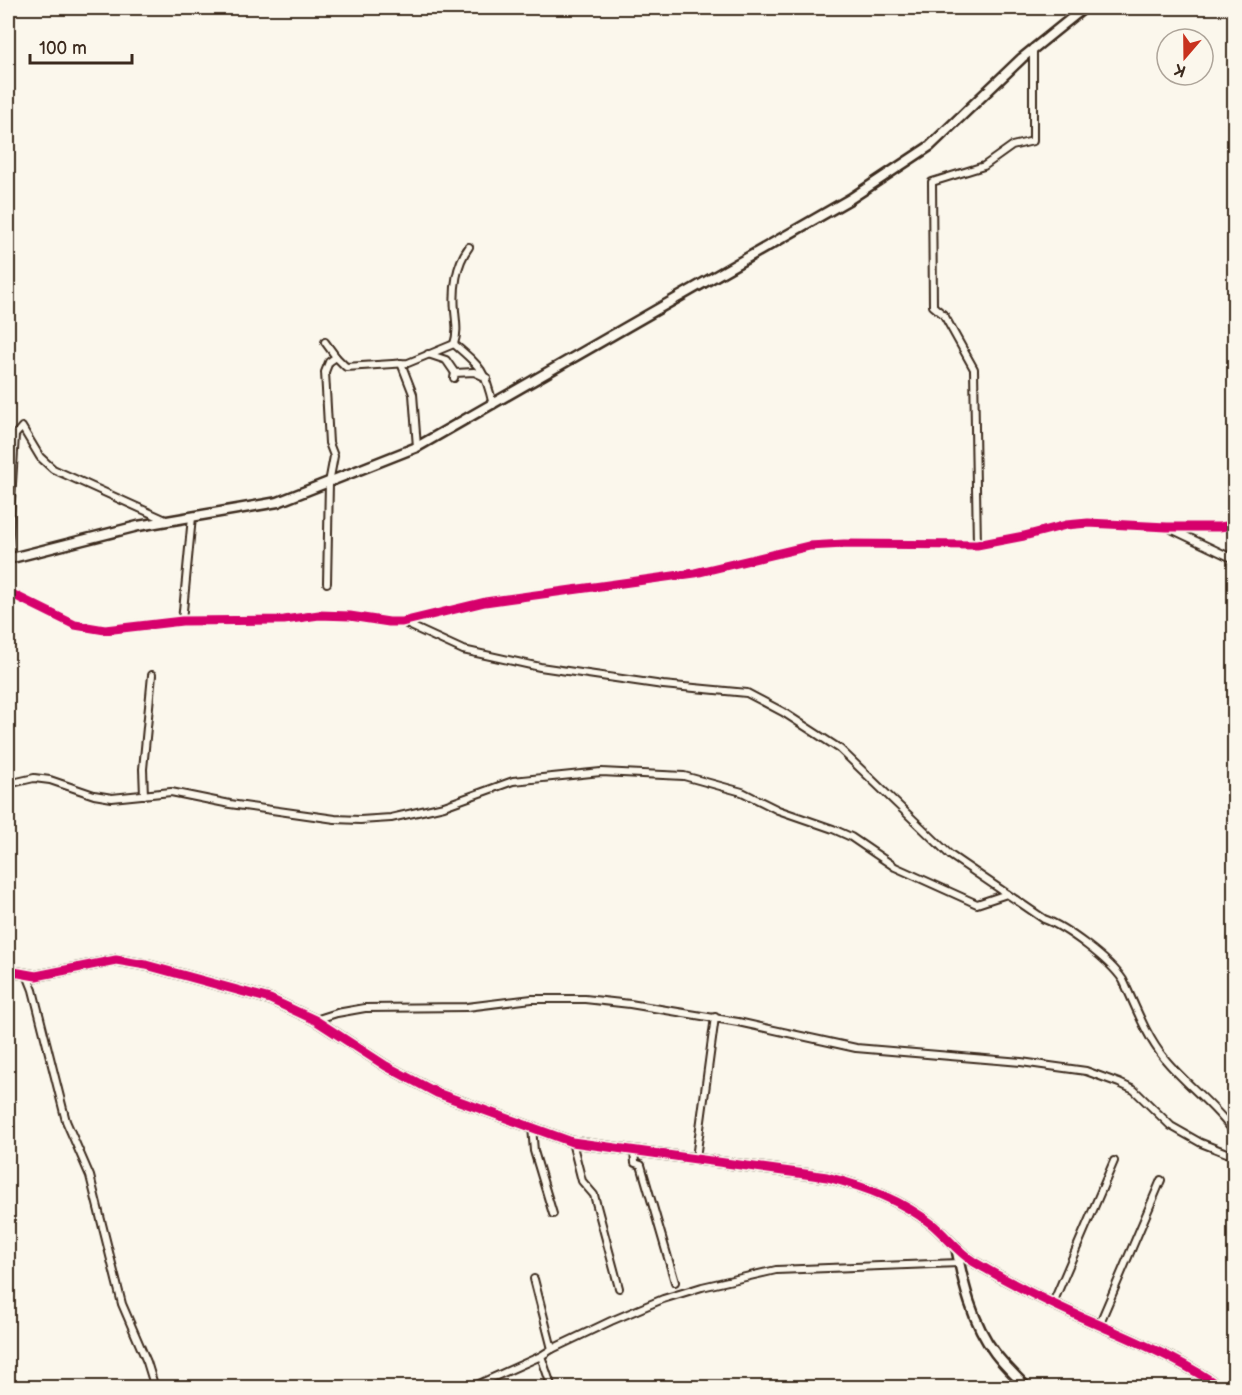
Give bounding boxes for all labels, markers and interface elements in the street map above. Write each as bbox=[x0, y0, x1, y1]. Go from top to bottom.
scale bar bbox=[30, 27, 132, 65]
north arrow bbox=[1155, 27, 1215, 87]
text: 100 m bbox=[39, 38, 87, 59]
text: K bbox=[1172, 59, 1189, 80]

